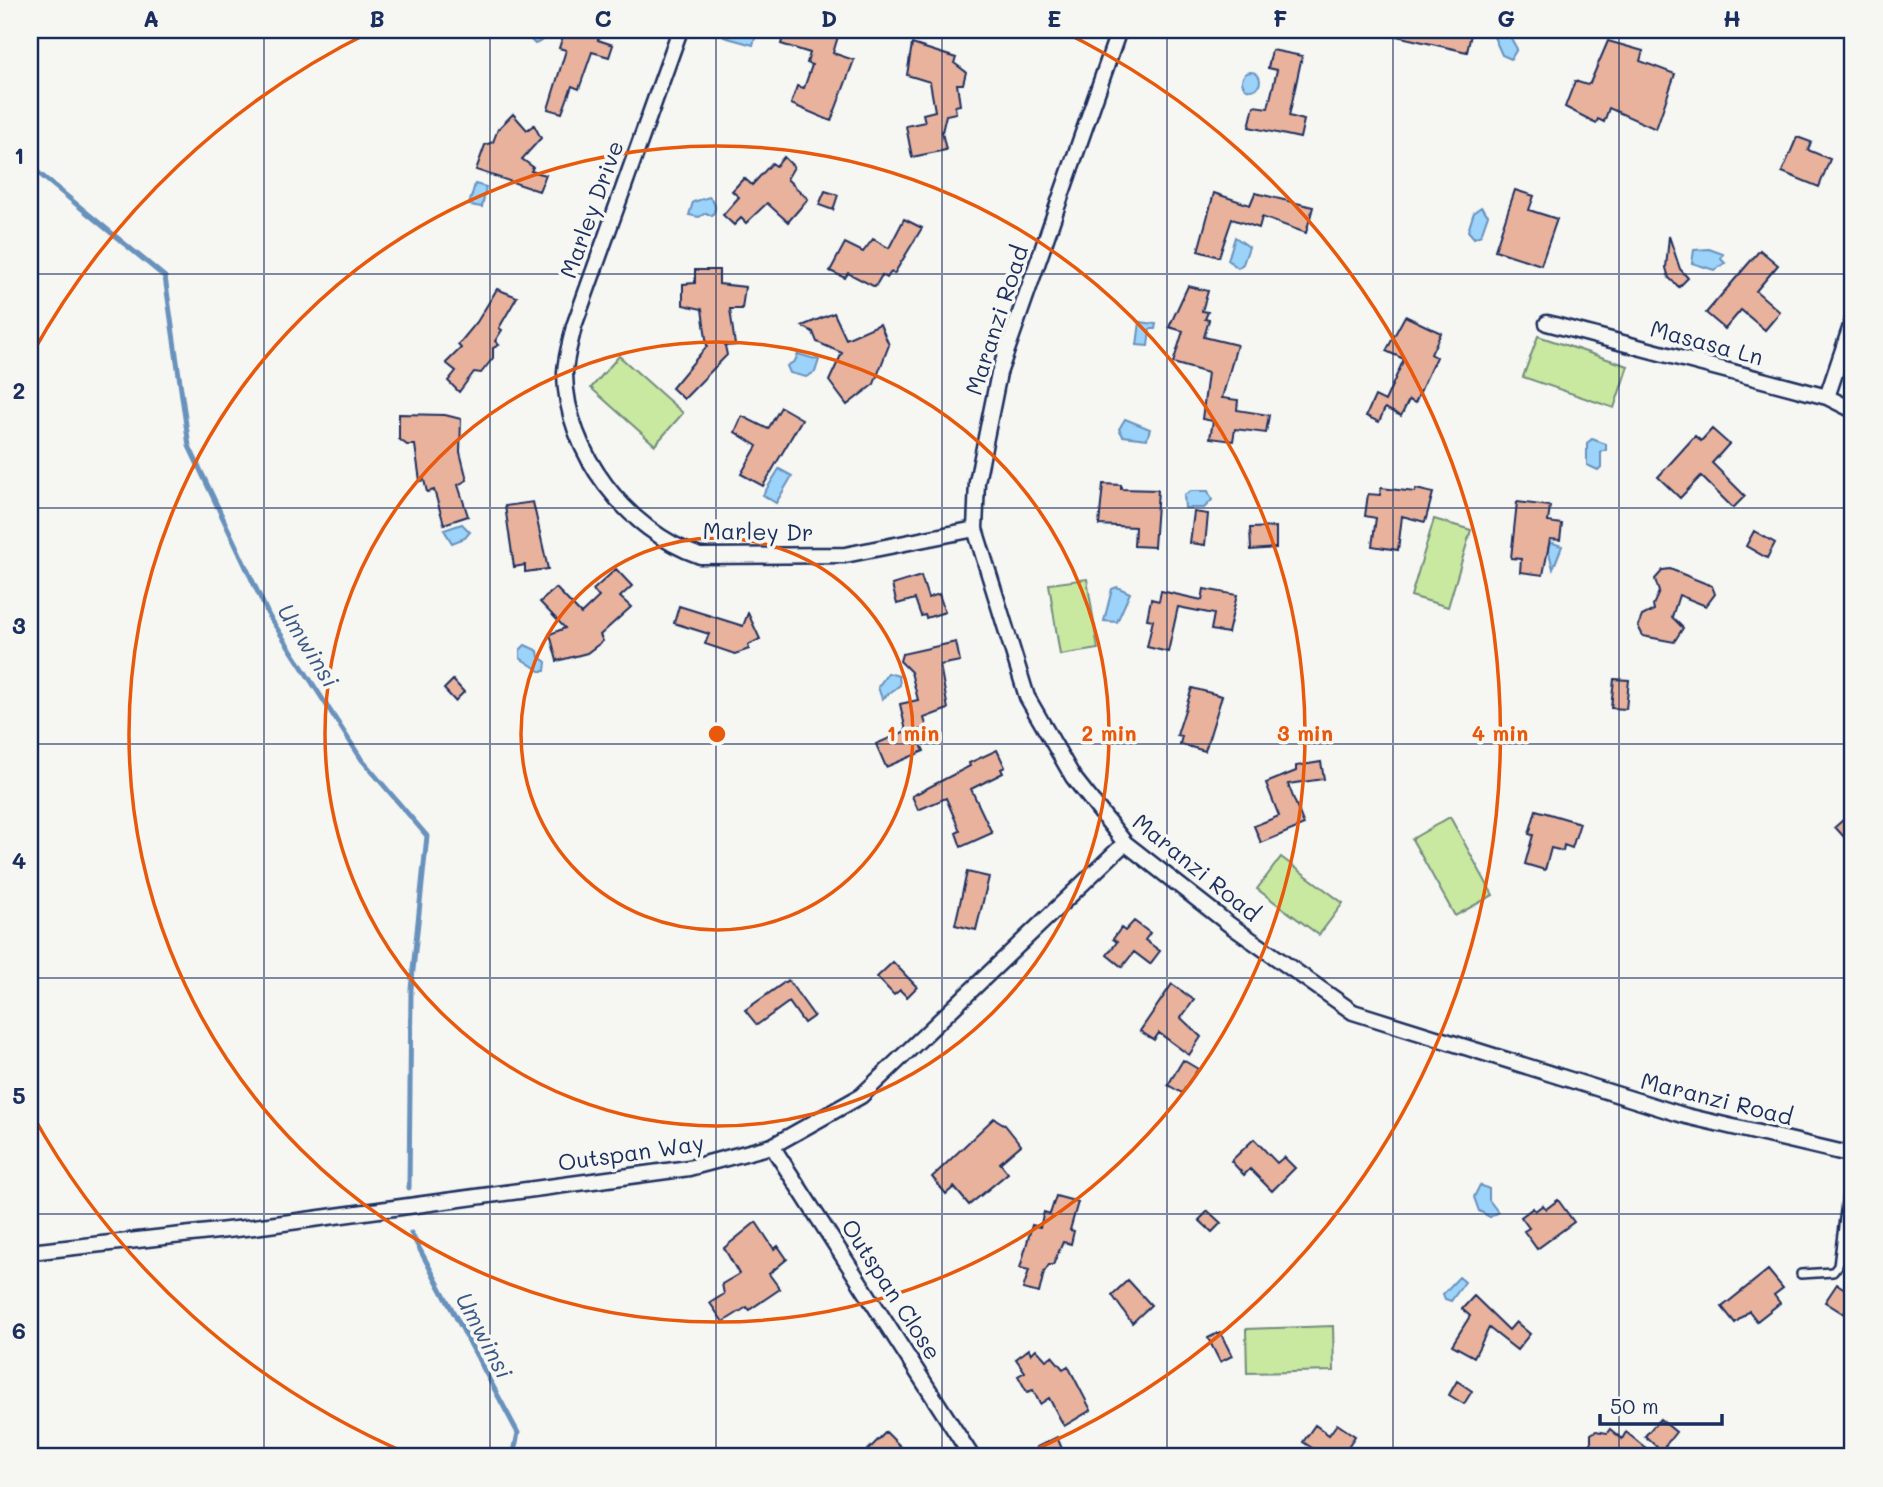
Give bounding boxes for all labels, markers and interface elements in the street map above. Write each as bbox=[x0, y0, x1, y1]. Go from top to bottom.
text: A bbox=[143, 3, 159, 33]
text: B bbox=[369, 3, 385, 33]
text: C bbox=[594, 3, 612, 33]
text: D bbox=[821, 3, 837, 33]
text: E bbox=[1047, 3, 1061, 33]
text: F bbox=[1273, 3, 1287, 33]
text: G bbox=[1497, 3, 1515, 33]
text: H bbox=[1723, 3, 1741, 33]
street label: Marley Drive bbox=[552, 136, 630, 282]
text: 1 bbox=[14, 140, 24, 170]
street label: Maranzi Road bbox=[958, 241, 1034, 399]
street label: Masasa Ln bbox=[1647, 313, 1767, 371]
text: 2 bbox=[13, 375, 25, 405]
street label: Marley Dr bbox=[702, 515, 814, 547]
water label: Umwinsi bbox=[271, 597, 347, 693]
text: 3 bbox=[12, 610, 26, 640]
text: 1 min bbox=[887, 719, 939, 746]
text: 2 min bbox=[1081, 719, 1137, 746]
text: 3 min bbox=[1277, 719, 1333, 746]
text: 4 min bbox=[1472, 719, 1528, 746]
centre of rings bbox=[705, 722, 729, 746]
street label: Maranzi Road bbox=[1127, 806, 1267, 928]
text: 4 bbox=[12, 845, 26, 875]
street label: Maranzi Road bbox=[1638, 1065, 1796, 1131]
text: 5 bbox=[12, 1080, 26, 1110]
street label: Outspan Way bbox=[556, 1127, 706, 1177]
street label: Outspan Close bbox=[835, 1213, 949, 1365]
water label: Umwinsi bbox=[449, 1286, 521, 1384]
text: 6 bbox=[12, 1315, 26, 1345]
scale bar bbox=[1600, 1382, 1722, 1426]
text: 50 m bbox=[1610, 1392, 1659, 1419]

